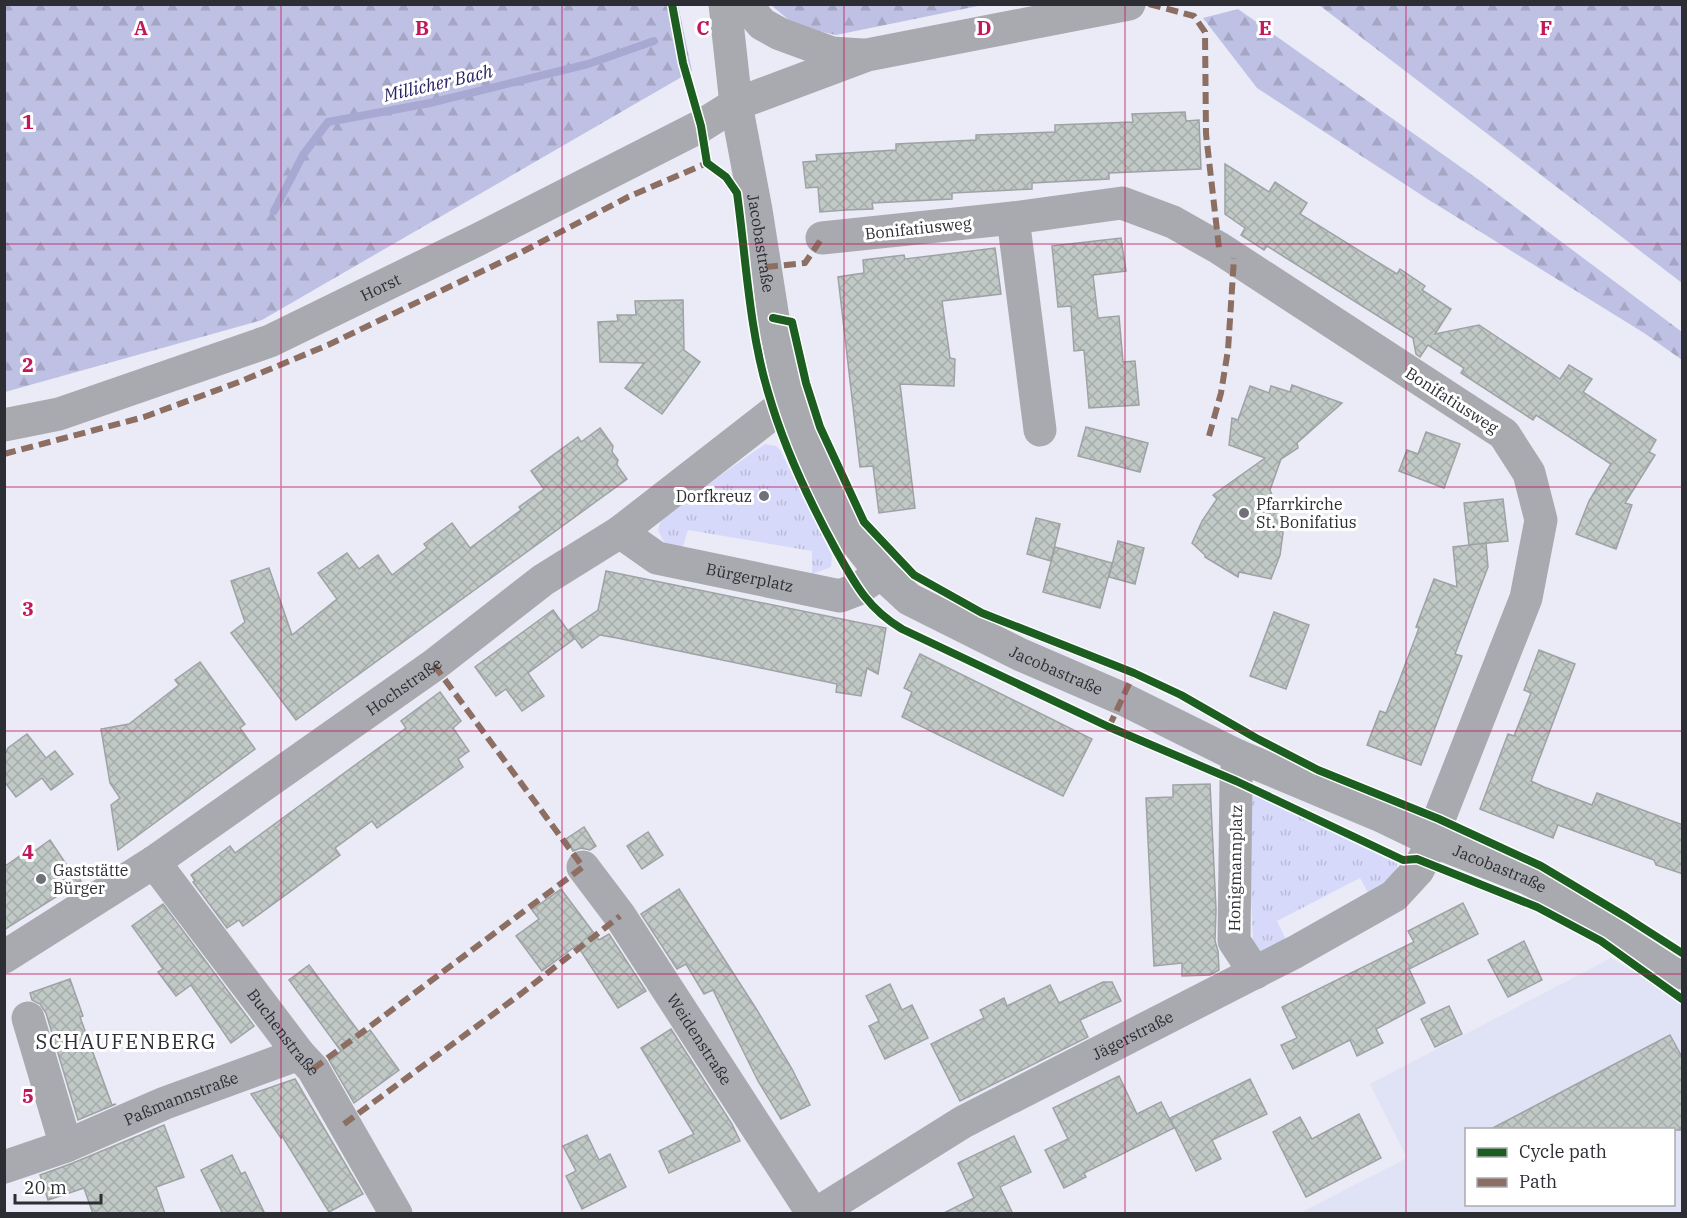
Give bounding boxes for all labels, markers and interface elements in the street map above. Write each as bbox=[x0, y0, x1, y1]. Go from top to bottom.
text: A bbox=[134, 14, 148, 41]
text: B bbox=[415, 14, 429, 41]
text: C bbox=[696, 14, 710, 41]
text: D bbox=[976, 14, 992, 41]
text: E bbox=[1258, 14, 1272, 41]
text: F bbox=[1540, 14, 1552, 41]
water label: Millicher Bach bbox=[380, 59, 495, 107]
text: 1 bbox=[22, 108, 34, 135]
street label: Jacobastraße bbox=[743, 192, 779, 294]
street label: Bonifatiusweg bbox=[864, 212, 973, 244]
street label: Horst bbox=[357, 269, 404, 305]
text: 2 bbox=[22, 351, 34, 378]
street label: Bonifatiusweg bbox=[1402, 362, 1503, 438]
place label: Dorfkreuz bbox=[676, 486, 752, 506]
marker: Dorfkreuz bbox=[757, 489, 771, 503]
place label: Pfarrkirche St. Bonifatius bbox=[1256, 494, 1357, 532]
marker: Pfarrkirche St. Bonifatius bbox=[1237, 506, 1251, 520]
street label: Bürgerplatz bbox=[704, 558, 795, 596]
text: 3 bbox=[22, 595, 34, 622]
street label: Jacobastraße bbox=[1006, 641, 1106, 699]
street label: Hochstraße bbox=[362, 653, 446, 720]
street label: Honigmannplatz bbox=[1224, 804, 1246, 932]
text: 4 bbox=[22, 838, 34, 865]
street label: Jacobastraße bbox=[1450, 840, 1550, 897]
place label: Gaststätte Bürger bbox=[53, 860, 128, 898]
marker: Gaststätte Bürger bbox=[34, 872, 48, 886]
street label: Buchenstraße bbox=[243, 985, 324, 1079]
street label: Weidenstraße bbox=[663, 990, 737, 1089]
street label: Jägerstraße bbox=[1089, 1006, 1176, 1064]
district label: SCHAUFENBERG bbox=[35, 1028, 217, 1055]
street label: Paßmannstraße bbox=[121, 1067, 241, 1130]
text: 5 bbox=[22, 1082, 34, 1109]
legend bbox=[1465, 1128, 1675, 1206]
text: Cycle path bbox=[1519, 1140, 1607, 1163]
scale bar bbox=[15, 1167, 100, 1205]
text: Path bbox=[1519, 1170, 1557, 1193]
text: 20 m bbox=[24, 1176, 67, 1199]

